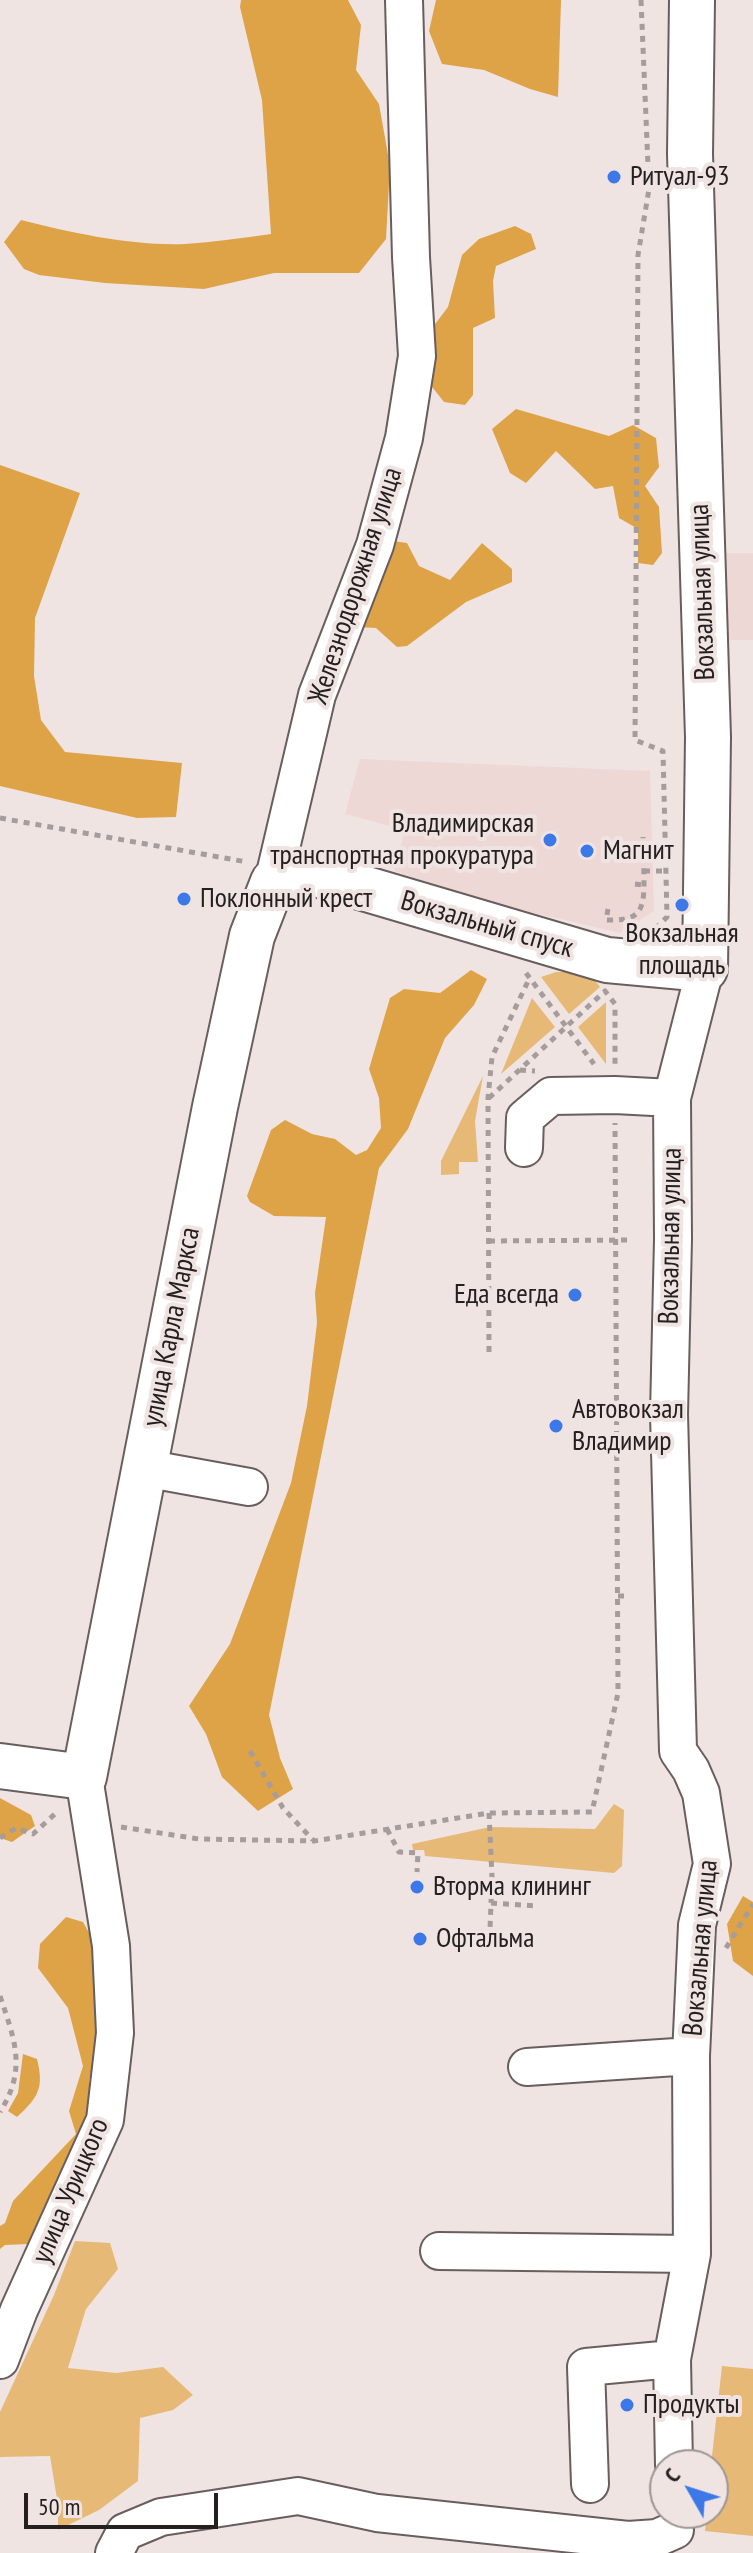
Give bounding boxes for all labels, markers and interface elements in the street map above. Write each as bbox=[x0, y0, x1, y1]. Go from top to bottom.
place label: Ритуал-93 bbox=[630, 160, 730, 194]
marker: Ритуал-93 bbox=[605, 168, 623, 186]
street label: Железнодорожная улица bbox=[302, 463, 410, 709]
street label: Вокзальная улица bbox=[683, 503, 723, 681]
place label: Владимирская транспортная прокуратура bbox=[271, 807, 534, 873]
marker: Владимирская транспортная прокуратура bbox=[541, 831, 559, 849]
place label: Магнит bbox=[603, 834, 674, 868]
marker: Магнит bbox=[578, 842, 596, 860]
place label: Поклонный крест bbox=[200, 882, 372, 916]
street label: Вокзальный спуск bbox=[397, 884, 577, 966]
marker: Поклонный крест bbox=[175, 890, 193, 908]
marker: Вокзальная площадь bbox=[673, 896, 691, 914]
place label: Вокзальная площадь bbox=[625, 917, 739, 983]
street label: Вокзальная улица bbox=[653, 1147, 689, 1325]
street label: улица Карла Маркса bbox=[136, 1225, 208, 1429]
place label: Еда всегда bbox=[454, 1278, 559, 1312]
marker: Еда всегда bbox=[566, 1286, 584, 1304]
place label: Автовокзал Владимир bbox=[572, 1393, 684, 1459]
marker: Автовокзал Владимир bbox=[547, 1417, 565, 1435]
street label: Вокзальная улица bbox=[677, 1859, 725, 2037]
place label: Вторма клининг bbox=[433, 1870, 591, 1904]
marker: Вторма клининг bbox=[408, 1878, 426, 1896]
place label: Офтальма bbox=[436, 1922, 534, 1956]
marker: Офтальма bbox=[411, 1930, 429, 1948]
street label: улица Урицкого bbox=[25, 2113, 117, 2269]
place label: Продукты bbox=[643, 2388, 740, 2422]
marker: Продукты bbox=[618, 2396, 636, 2414]
north arrow bbox=[649, 2449, 729, 2529]
text: С bbox=[658, 2462, 686, 2488]
scale bar bbox=[28, 2477, 222, 2527]
text: 50 m bbox=[38, 2491, 80, 2522]

